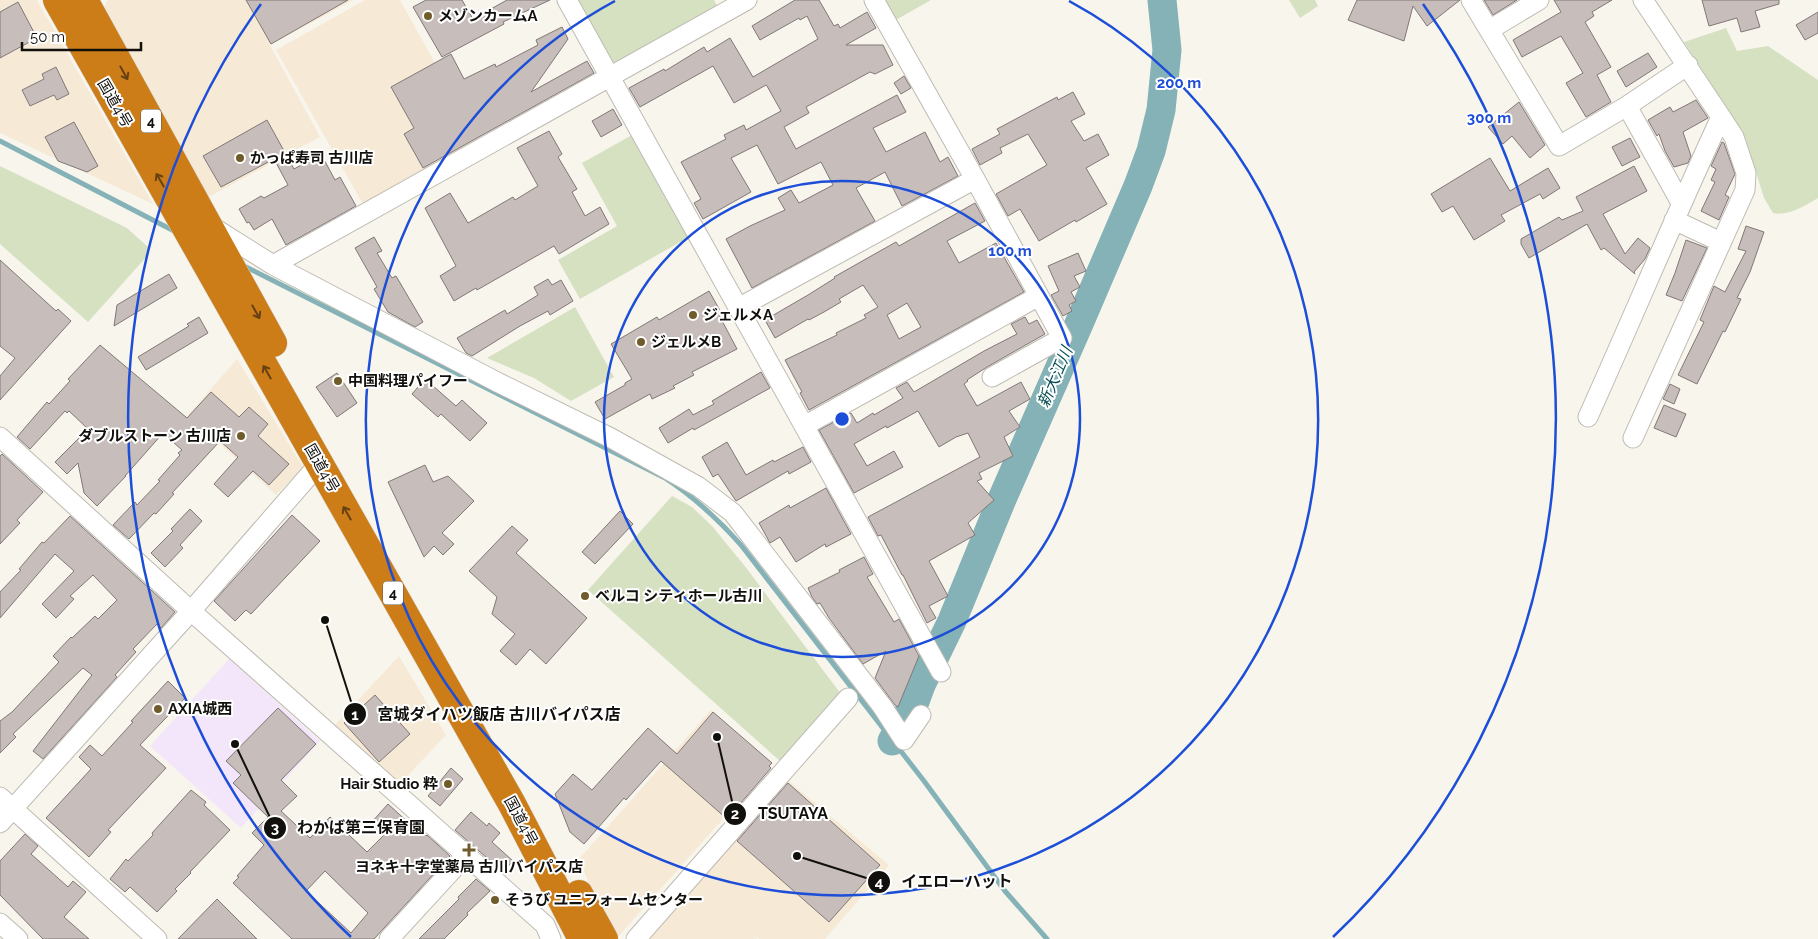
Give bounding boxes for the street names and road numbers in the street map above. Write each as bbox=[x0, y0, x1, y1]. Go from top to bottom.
street label: 国道4号 bbox=[94, 75, 136, 131]
road number: 4 bbox=[141, 110, 161, 132]
street label: 国道4号 bbox=[301, 440, 343, 496]
road number: 4 bbox=[383, 582, 403, 604]
street label: 国道4号 bbox=[501, 793, 541, 849]

